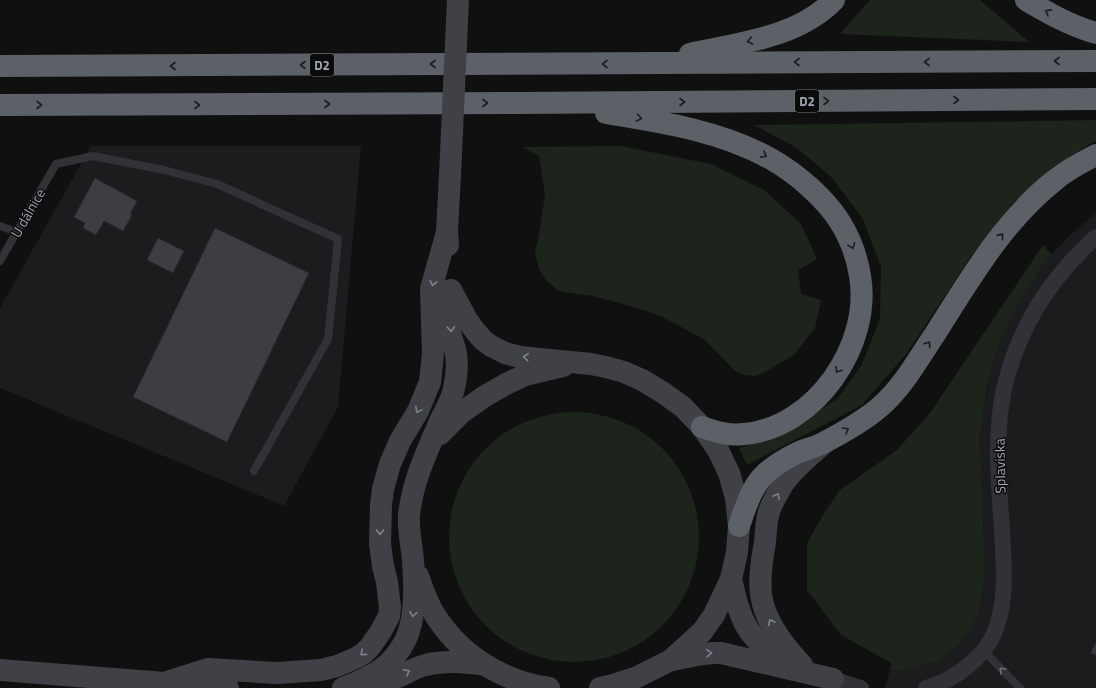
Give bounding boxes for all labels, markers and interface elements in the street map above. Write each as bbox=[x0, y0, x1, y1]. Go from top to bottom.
one-way arrow bbox=[1044, 10, 1052, 17]
one-way arrow bbox=[747, 36, 753, 44]
road number: D2 bbox=[310, 54, 334, 76]
one-way arrow bbox=[1054, 57, 1060, 65]
one-way arrow bbox=[794, 58, 800, 66]
one-way arrow bbox=[924, 58, 930, 66]
one-way arrow bbox=[430, 60, 436, 68]
one-way arrow bbox=[602, 60, 608, 68]
one-way arrow bbox=[300, 61, 306, 69]
one-way arrow bbox=[170, 62, 176, 70]
road number: D2 bbox=[795, 90, 819, 112]
one-way arrow bbox=[953, 96, 959, 104]
one-way arrow bbox=[823, 97, 829, 105]
one-way arrow bbox=[679, 98, 685, 106]
one-way arrow bbox=[482, 99, 488, 107]
one-way arrow bbox=[324, 100, 330, 108]
one-way arrow bbox=[36, 101, 42, 109]
one-way arrow bbox=[194, 101, 200, 109]
one-way arrow bbox=[636, 114, 642, 122]
one-way arrow bbox=[759, 150, 767, 157]
street label: U dálnice bbox=[5, 184, 50, 241]
one-way arrow bbox=[996, 233, 1003, 240]
one-way arrow bbox=[848, 243, 856, 250]
one-way arrow bbox=[430, 280, 438, 286]
one-way arrow bbox=[446, 326, 455, 332]
one-way arrow bbox=[924, 341, 931, 348]
one-way arrow bbox=[523, 353, 529, 362]
one-way arrow bbox=[836, 366, 843, 373]
one-way arrow bbox=[415, 406, 423, 413]
one-way arrow bbox=[842, 428, 849, 435]
street label: Splaviska bbox=[989, 438, 1010, 494]
one-way arrow bbox=[772, 493, 779, 500]
one-way arrow bbox=[376, 529, 384, 535]
one-way arrow bbox=[409, 611, 418, 617]
one-way arrow bbox=[768, 619, 776, 626]
one-way arrow bbox=[361, 648, 368, 655]
one-way arrow bbox=[706, 649, 712, 658]
one-way arrow bbox=[999, 667, 1007, 675]
one-way arrow bbox=[403, 669, 410, 677]

